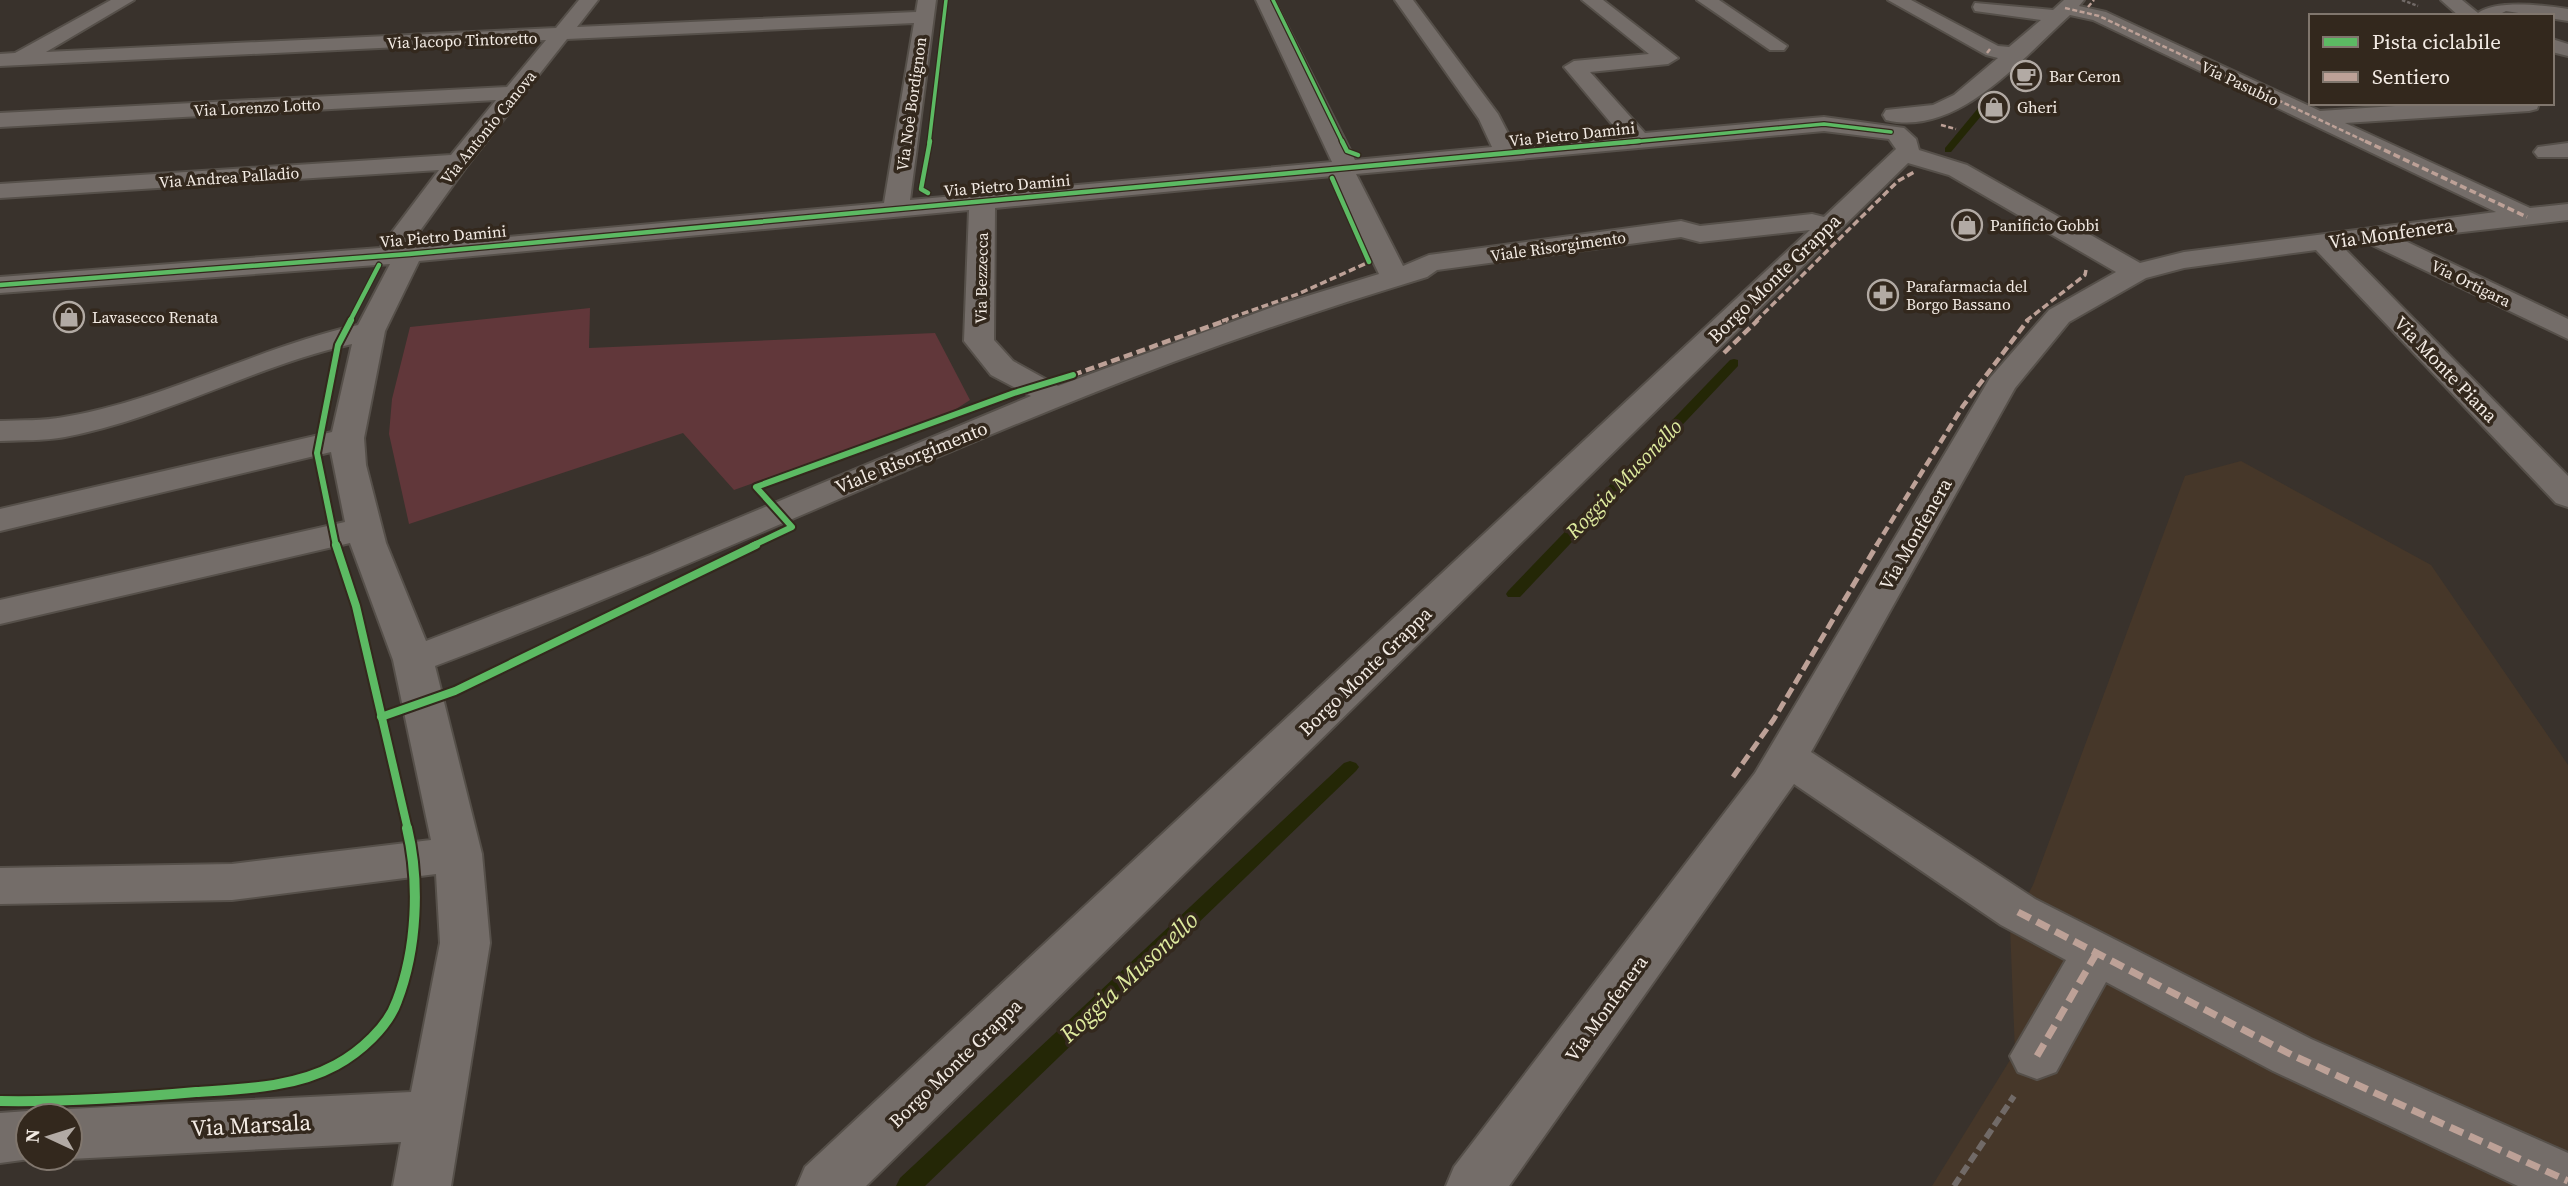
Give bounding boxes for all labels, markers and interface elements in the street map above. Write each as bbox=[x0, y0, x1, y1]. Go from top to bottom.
legend bbox=[2309, 14, 2554, 105]
street label: Via Jacopo Tintoretto bbox=[386, 26, 538, 54]
text: Pista ciclabile bbox=[2372, 27, 2501, 56]
street label: Via Noè Bordignon bbox=[891, 35, 931, 172]
street label: Via Pasubio bbox=[2197, 55, 2283, 111]
cafe icon: Bar Ceron bbox=[2009, 59, 2043, 93]
text: Sentiero bbox=[2372, 62, 2450, 91]
street label: Via Antonio Canova bbox=[435, 65, 541, 189]
place label: Bar Ceron bbox=[2049, 65, 2121, 87]
shop icon: Gheri bbox=[1977, 90, 2011, 124]
street label: Via Lorenzo Lotto bbox=[193, 93, 321, 121]
place label: Gheri bbox=[2017, 96, 2057, 118]
street label: Via Pietro Damini bbox=[1508, 116, 1636, 152]
street label: Via Andrea Palladio bbox=[158, 161, 300, 193]
street label: Via Pietro Damini bbox=[943, 168, 1071, 201]
street label: Borgo Monte Grappa bbox=[1702, 208, 1846, 348]
shop icon: Panificio Gobbi bbox=[1950, 208, 1984, 242]
street label: Via Monfenera bbox=[2327, 211, 2455, 255]
place label: Panificio Gobbi bbox=[1990, 214, 2100, 236]
street label: Via Pietro Damini bbox=[379, 219, 507, 252]
street label: Viale Risorgimento bbox=[1489, 226, 1627, 266]
street label: Via Bezzecca bbox=[969, 231, 993, 324]
street label: Via Ortigara bbox=[2427, 254, 2515, 312]
place label: Parafarmacia del Borgo Bassano bbox=[1906, 275, 2028, 315]
pharmacy icon: Parafarmacia del Borgo Bassano bbox=[1866, 278, 1900, 312]
shop icon: Lavasecco Renata bbox=[52, 300, 86, 334]
place label: Lavasecco Renata bbox=[92, 306, 219, 328]
street label: Via Monte Piana bbox=[2388, 310, 2504, 428]
water label: Roggia Musonello bbox=[1558, 412, 1688, 546]
street label: Viale Risorgimento bbox=[831, 415, 991, 499]
street label: Via Monfenera bbox=[1872, 473, 1958, 595]
street label: Borgo Monte Grappa bbox=[1293, 601, 1437, 741]
water label: Roggia Musonello bbox=[1051, 903, 1206, 1050]
street label: Via Monfenera bbox=[1559, 949, 1654, 1066]
street label: Borgo Monte Grappa bbox=[883, 993, 1027, 1133]
north arrow bbox=[14, 1102, 84, 1172]
street label: Via Marsala bbox=[190, 1106, 312, 1144]
text: N bbox=[19, 1128, 46, 1144]

